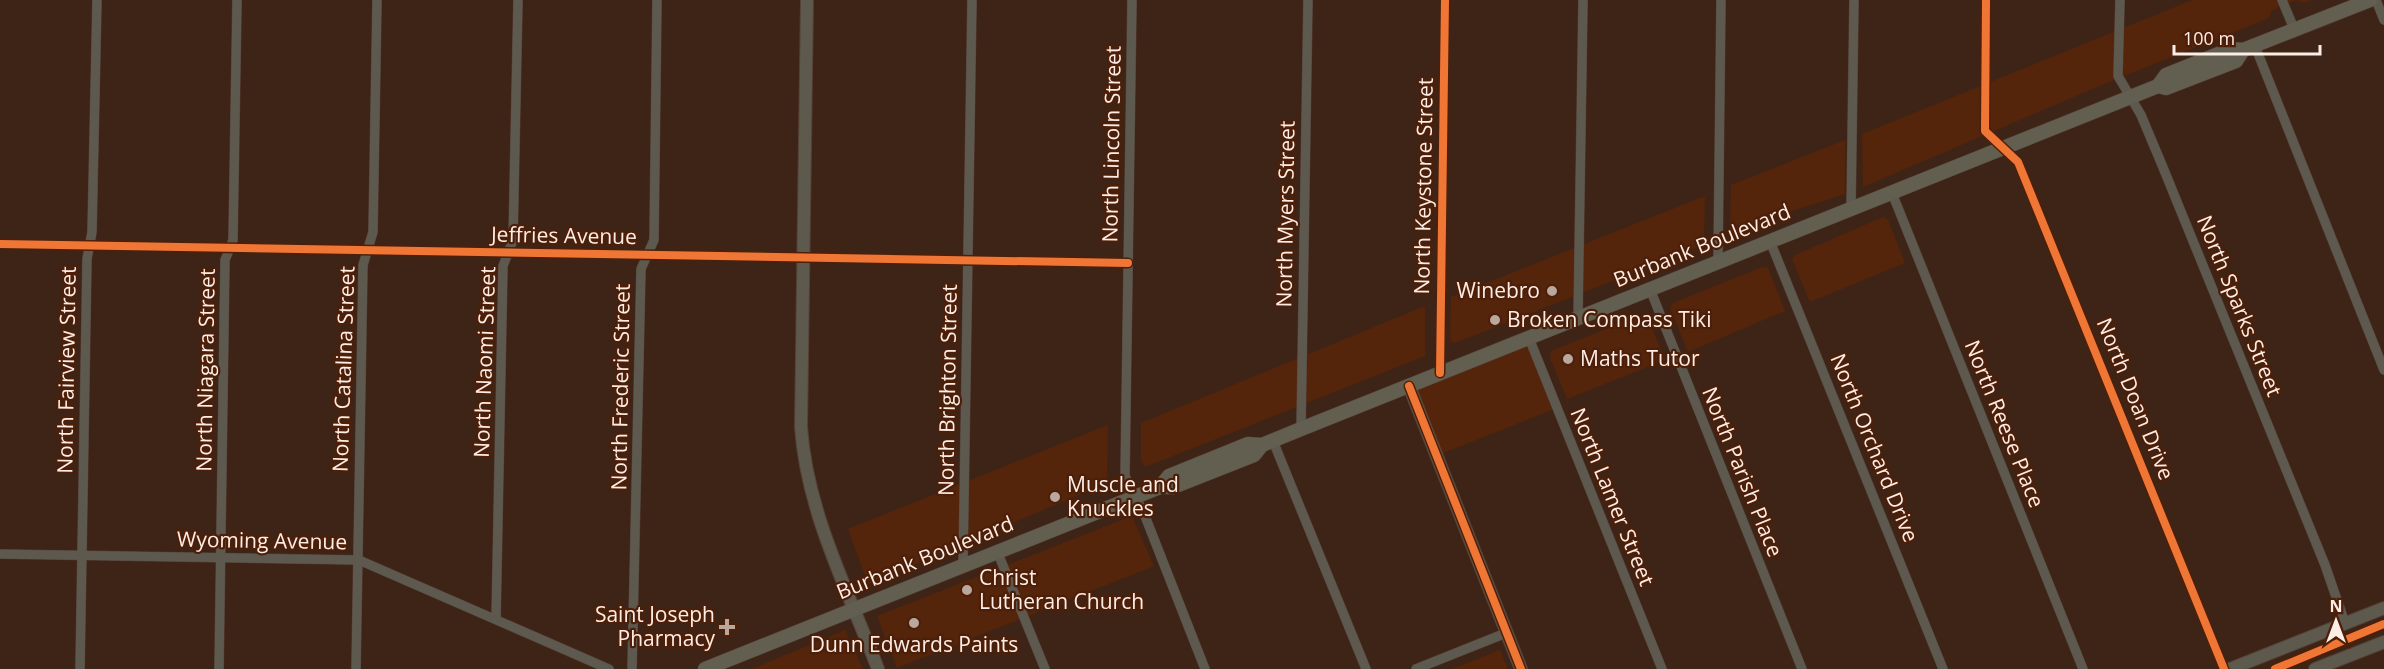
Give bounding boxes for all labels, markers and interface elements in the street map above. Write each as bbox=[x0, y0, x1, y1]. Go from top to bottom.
scale bar bbox=[2174, 18, 2320, 56]
text: 100 m bbox=[2183, 26, 2235, 50]
street label: North Lincoln Street bbox=[1095, 45, 1127, 243]
street label: North Keystone Street bbox=[1407, 77, 1439, 295]
street label: North Myers Street bbox=[1269, 120, 1301, 308]
street label: Burbank Boulevard bbox=[1609, 197, 1794, 293]
street label: North Sparks Street bbox=[2191, 211, 2289, 400]
street label: Jeffries Avenue bbox=[489, 220, 637, 250]
street label: North Catalina Street bbox=[325, 265, 361, 472]
street label: North Fairview Street bbox=[50, 266, 82, 474]
street label: North Naomi Street bbox=[467, 266, 501, 458]
street label: North Niagara Street bbox=[189, 268, 221, 472]
place label: Winebro bbox=[1457, 276, 1540, 304]
street label: North Frederic Street bbox=[604, 283, 636, 491]
street label: North Brighton Street bbox=[931, 284, 963, 496]
marker: Winebro bbox=[1545, 284, 1559, 298]
place label: Broken Compass Tiki bbox=[1507, 305, 1711, 333]
marker: Broken Compass Tiki bbox=[1488, 313, 1502, 327]
street label: North Doan Drive bbox=[2091, 314, 2181, 484]
street label: North Reese Place bbox=[1959, 336, 2051, 511]
place label: Maths Tutor bbox=[1580, 344, 1700, 372]
street label: North Orchard Drive bbox=[1824, 349, 1925, 546]
marker: Maths Tutor bbox=[1561, 352, 1575, 366]
street label: North Parish Place bbox=[1696, 383, 1790, 561]
street label: North Lamer Street bbox=[1564, 404, 1661, 590]
place label: Muscle and Knuckles bbox=[1067, 470, 1179, 522]
marker: Muscle and Knuckles bbox=[1048, 490, 1062, 504]
street label: Burbank Boulevard bbox=[832, 509, 1017, 605]
street label: Wyoming Avenue bbox=[177, 525, 347, 555]
place label: Christ Lutheran Church bbox=[979, 563, 1144, 615]
marker: Christ Lutheran Church bbox=[960, 583, 974, 597]
north arrow bbox=[2306, 591, 2366, 651]
text: N bbox=[2329, 595, 2343, 617]
place label: Saint Joseph Pharmacy bbox=[595, 600, 715, 652]
marker: Dunn Edwards Paints bbox=[907, 616, 921, 630]
marker: Saint Joseph Pharmacy bbox=[720, 620, 734, 634]
place label: Dunn Edwards Paints bbox=[810, 630, 1018, 658]

